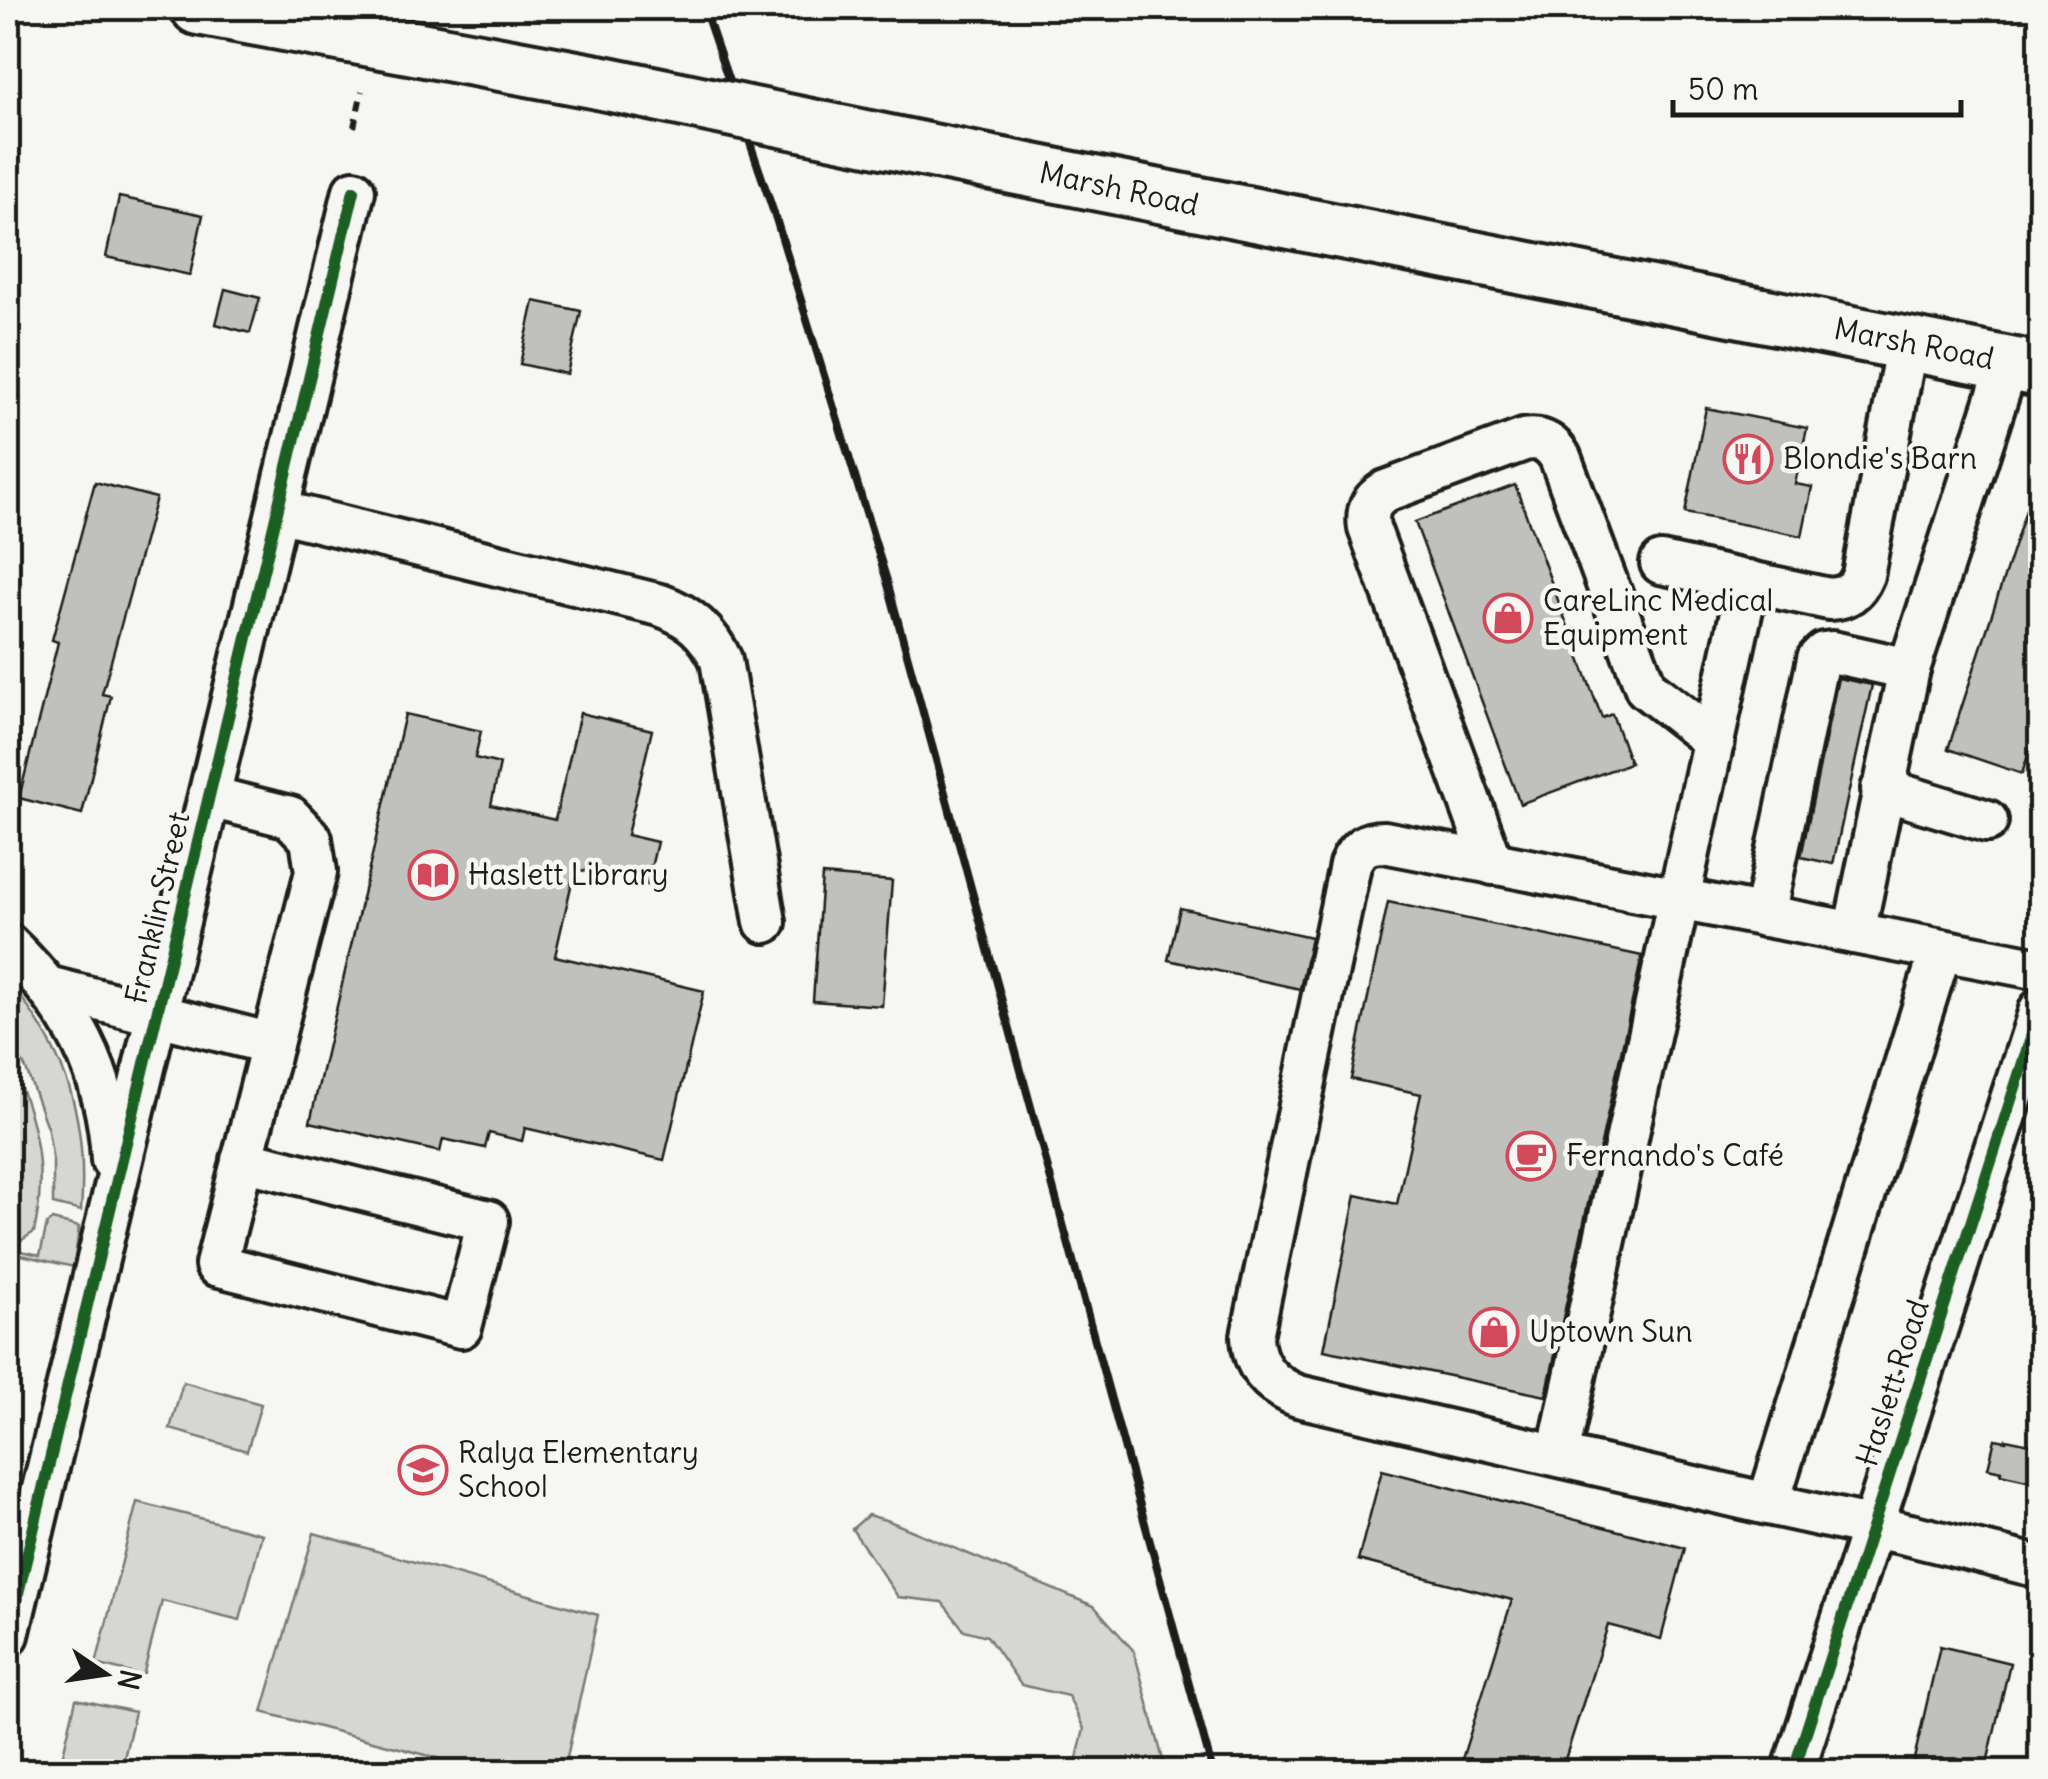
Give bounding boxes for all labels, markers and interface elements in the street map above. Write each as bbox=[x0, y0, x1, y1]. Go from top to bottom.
scale bar bbox=[1673, 55, 1960, 117]
text: 50 m bbox=[1688, 70, 1758, 108]
street label: Marsh Road bbox=[1036, 153, 1202, 223]
street label: Marsh Road bbox=[1831, 309, 1997, 377]
restaurant icon: Blondie's Barn bbox=[1722, 433, 1774, 485]
place label: Blondie's Barn bbox=[1783, 439, 1977, 477]
place label: CareLinc Medical Equipment bbox=[1543, 581, 1773, 653]
shop icon: CareLinc Medical Equipment bbox=[1482, 592, 1534, 644]
street label: Franklin Street bbox=[117, 808, 198, 1007]
library icon: Haslett Library bbox=[407, 849, 459, 901]
place label: Haslett Library bbox=[468, 855, 669, 893]
cafe icon: Fernando's Café bbox=[1505, 1130, 1557, 1182]
place label: Fernando's Café bbox=[1566, 1136, 1784, 1174]
street label: Haslett Road bbox=[1847, 1295, 1937, 1471]
shop icon: Uptown Sun bbox=[1468, 1306, 1520, 1358]
place label: Uptown Sun bbox=[1529, 1312, 1693, 1350]
place label: Ralya Elementary School bbox=[458, 1433, 699, 1505]
school or university icon: Ralya Elementary School bbox=[397, 1444, 449, 1496]
north arrow bbox=[55, 1624, 155, 1724]
text: N bbox=[110, 1666, 149, 1693]

